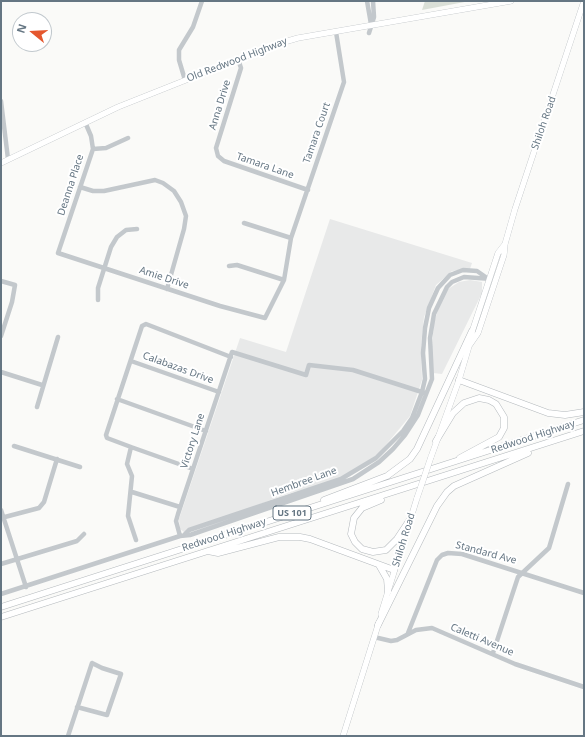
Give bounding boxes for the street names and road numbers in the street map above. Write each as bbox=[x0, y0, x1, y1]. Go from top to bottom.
street label: Old Redwood Highway bbox=[185, 35, 289, 85]
street label: Anna Drive bbox=[207, 79, 233, 131]
street label: Shiloh Road bbox=[529, 95, 559, 151]
street label: Tamara Court bbox=[301, 101, 333, 165]
street label: Tamara Lane bbox=[235, 151, 295, 181]
street label: Deanna Place bbox=[55, 153, 87, 217]
street label: Amie Drive bbox=[138, 264, 190, 292]
street label: Calabazas Drive bbox=[141, 350, 215, 386]
street label: Victory Lane bbox=[178, 412, 208, 470]
street label: Redwood Highway bbox=[489, 418, 577, 456]
street label: Hembree Lane bbox=[270, 465, 338, 499]
road number: US 101 bbox=[273, 506, 311, 520]
street label: Shiloh Road bbox=[390, 512, 418, 568]
street label: Redwood Highway bbox=[180, 516, 268, 554]
street label: Standard Ave bbox=[454, 539, 518, 567]
street label: Caletti Avenue bbox=[449, 621, 515, 659]

